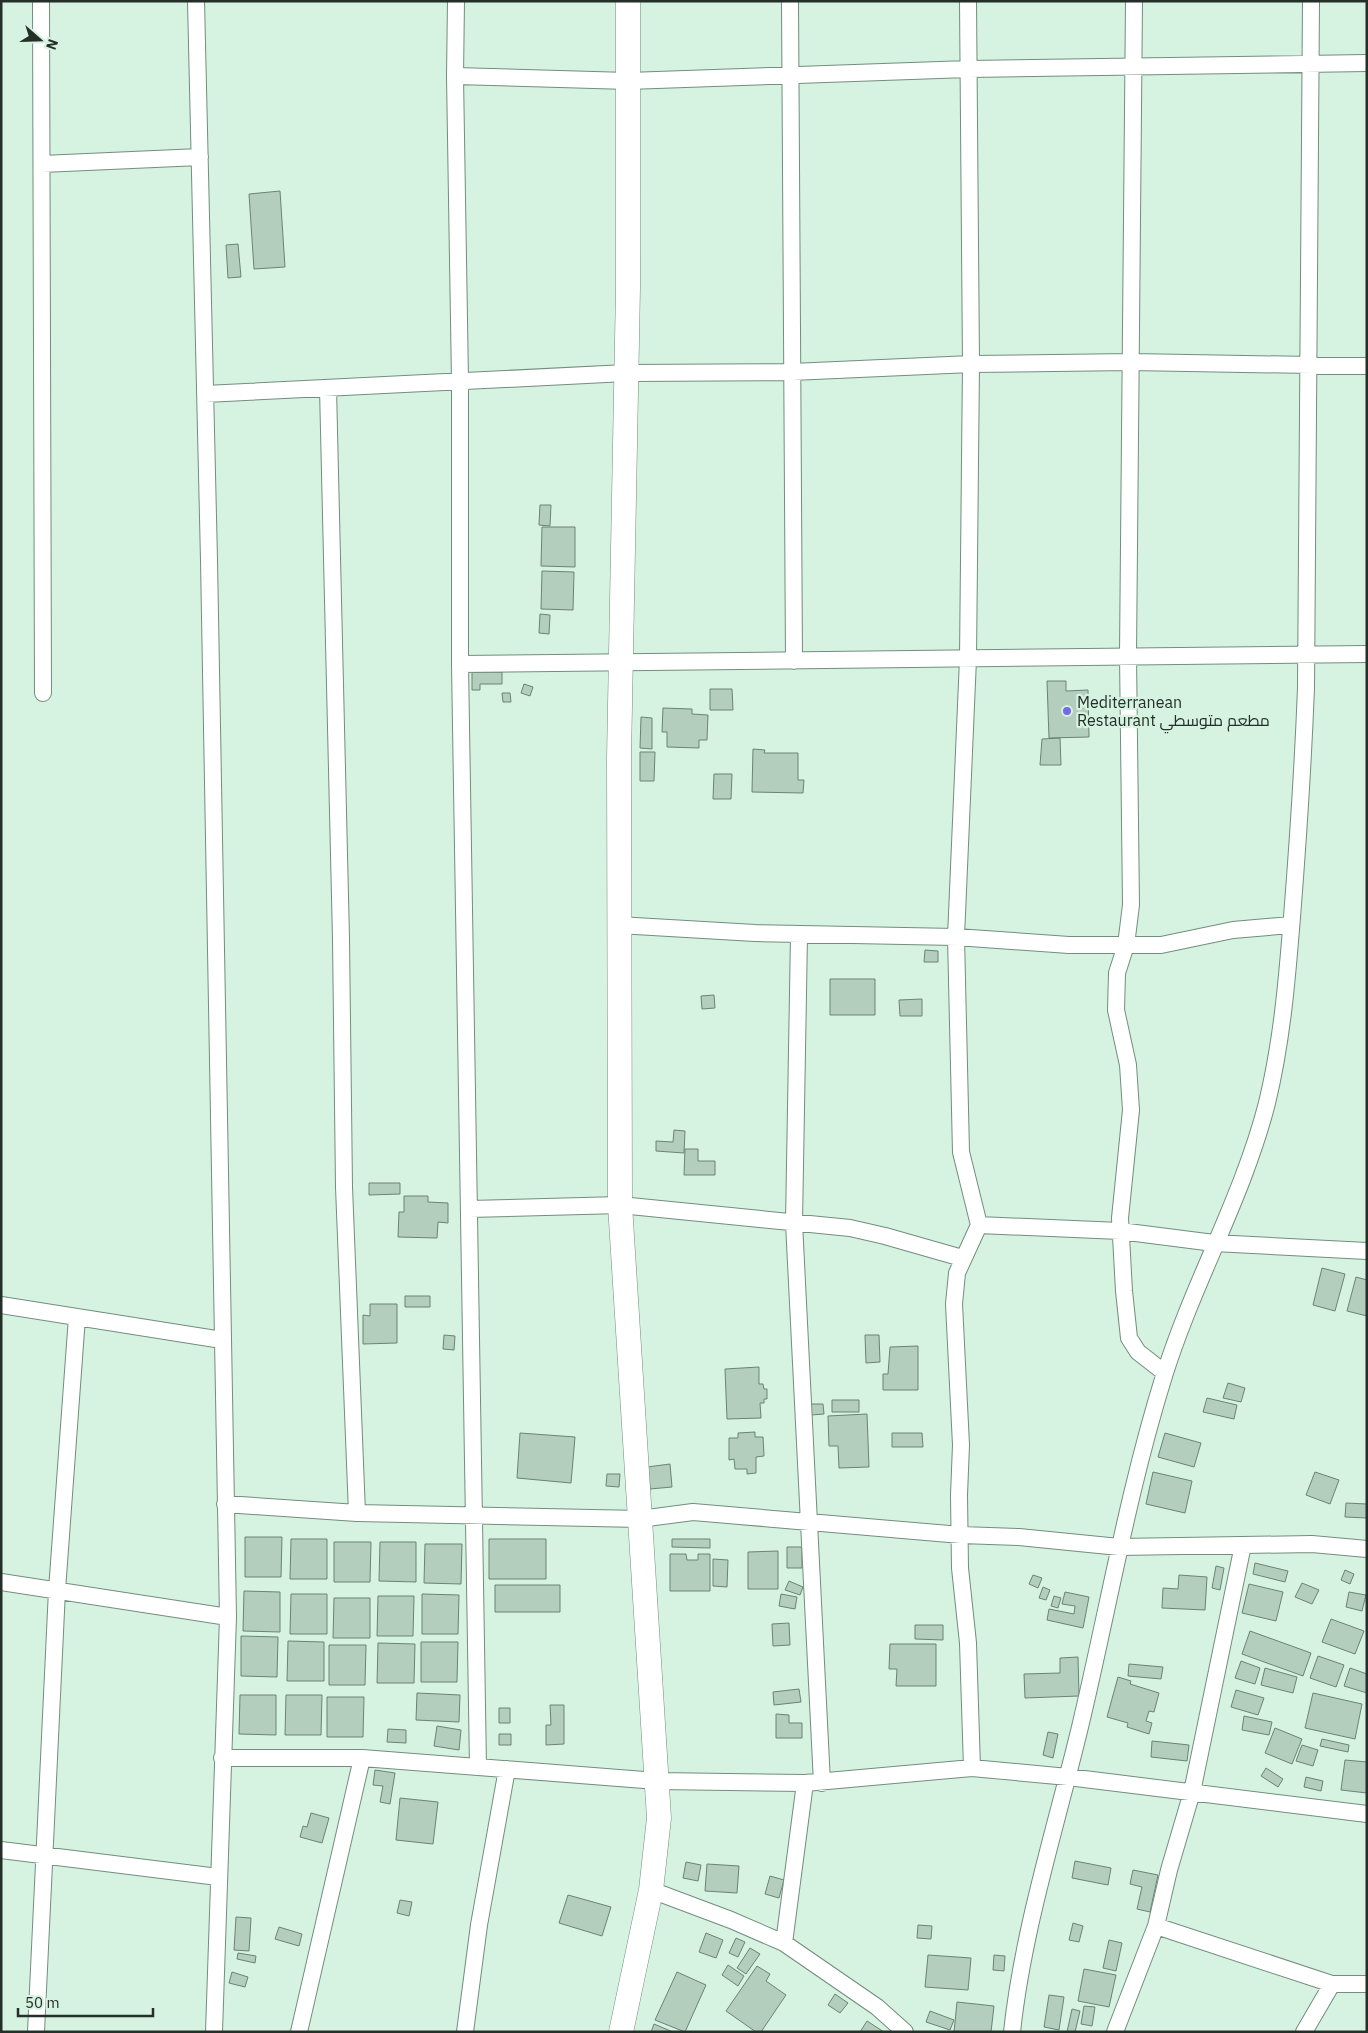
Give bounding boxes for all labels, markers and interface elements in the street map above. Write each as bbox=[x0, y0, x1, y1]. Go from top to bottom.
north arrow bbox=[15, 15, 65, 65]
text: N bbox=[42, 37, 62, 52]
place label: Mediterranean Restaurant مطعم متوسطي bbox=[1077, 692, 1270, 734]
marker: Mediterranean Restaurant مطعم متوسطي bbox=[1061, 705, 1073, 717]
scale bar bbox=[18, 1986, 152, 2018]
text: 50 m bbox=[25, 1993, 60, 2012]

